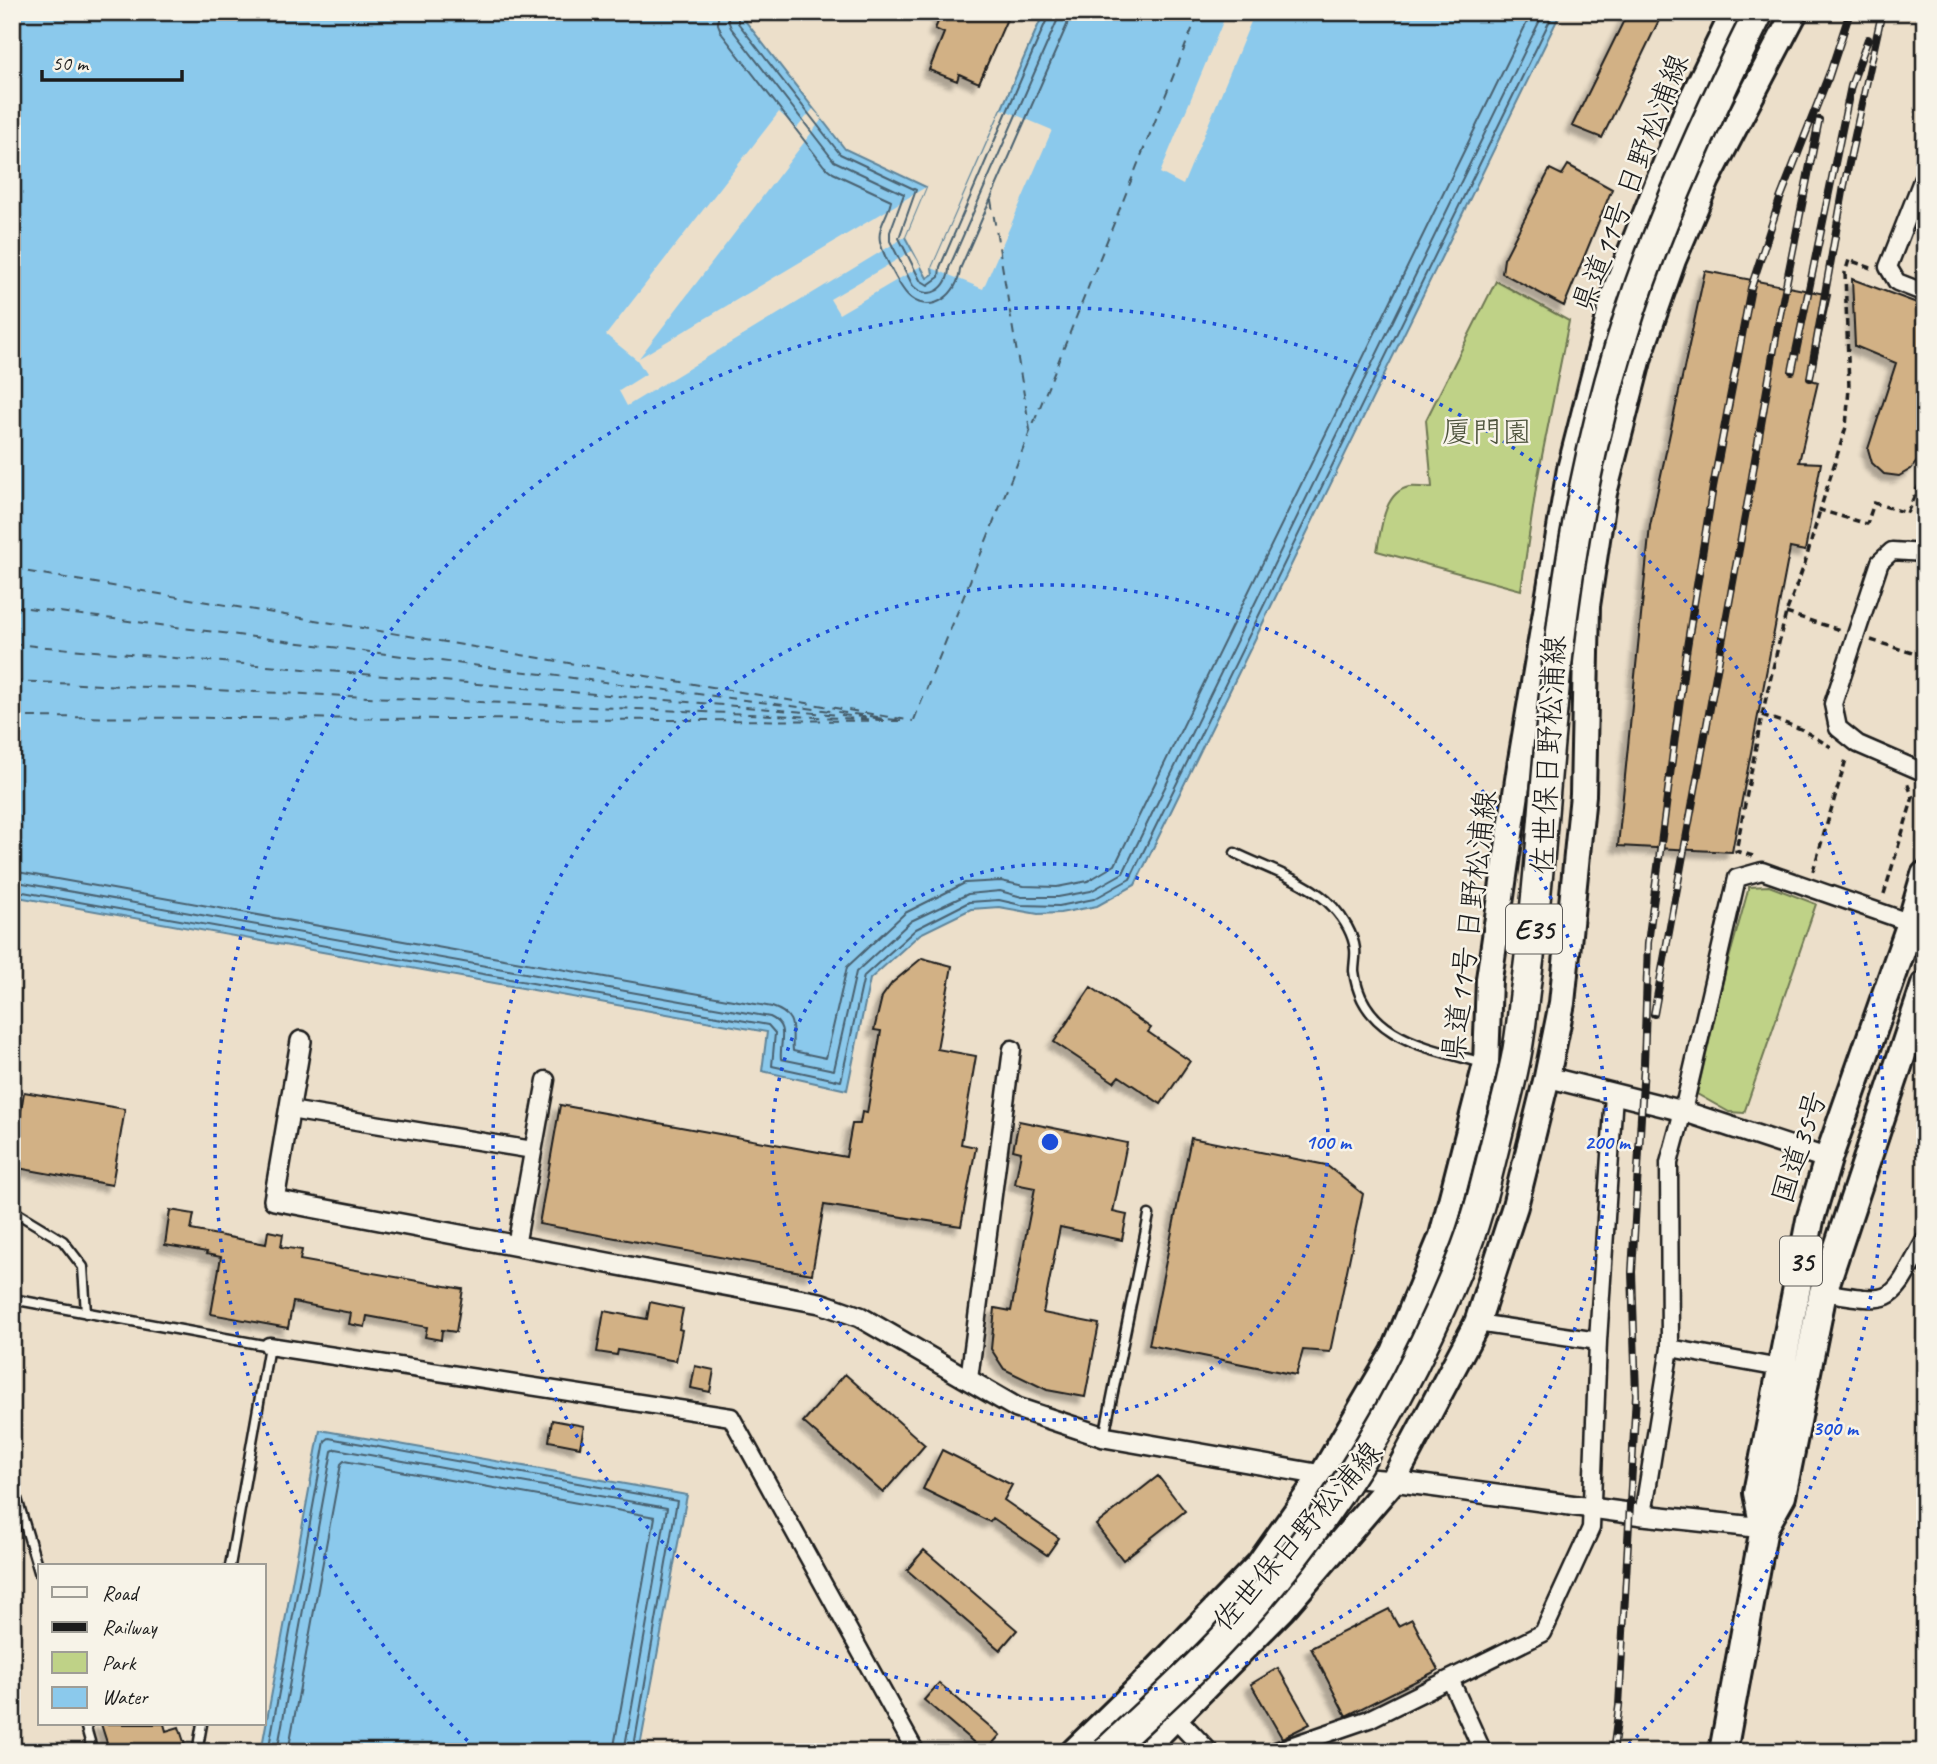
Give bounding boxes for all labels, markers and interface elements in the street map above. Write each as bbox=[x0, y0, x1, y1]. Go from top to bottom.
scale bar bbox=[42, 38, 182, 82]
street label: 県道11号 日野松浦線 bbox=[1563, 48, 1697, 318]
text: 50 m bbox=[52, 50, 90, 76]
park label: 厦門園 bbox=[1442, 413, 1532, 451]
street label: 佐世保日野松浦線 bbox=[1523, 634, 1573, 876]
street label: 県道11号 日野松浦線 bbox=[1433, 788, 1505, 1064]
road number: E35 bbox=[1506, 904, 1562, 954]
street label: 国道35号 bbox=[1763, 1085, 1835, 1209]
text: 100 m bbox=[1305, 1129, 1353, 1155]
text: 200 m bbox=[1584, 1129, 1632, 1155]
centre of rings bbox=[1038, 1130, 1062, 1154]
road number: 35 bbox=[1780, 1236, 1822, 1286]
text: 300 m bbox=[1812, 1415, 1860, 1441]
street label: 佐世保日野松浦線 bbox=[1204, 1433, 1390, 1639]
legend bbox=[38, 1564, 266, 1726]
text: Road bbox=[102, 1580, 141, 1606]
text: Railway bbox=[102, 1614, 158, 1640]
text: Park bbox=[102, 1650, 137, 1676]
text: Water bbox=[102, 1684, 149, 1710]

